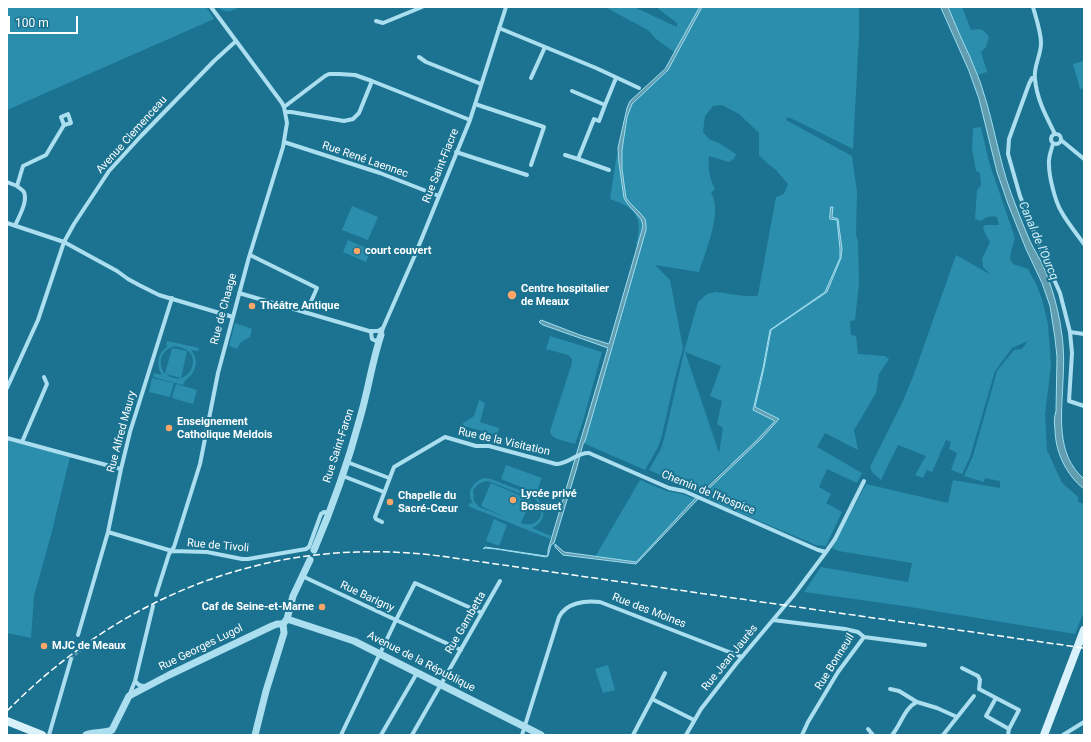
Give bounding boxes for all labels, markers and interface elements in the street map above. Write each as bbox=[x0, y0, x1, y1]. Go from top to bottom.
scale bar bbox=[10, 8, 80, 34]
text: 100 m bbox=[15, 16, 49, 30]
street label: Avenue Clemenceau bbox=[94, 94, 170, 176]
street label: Rue Saint-Fiacre bbox=[420, 127, 462, 205]
street label: Rue René Laennec bbox=[320, 139, 410, 181]
water label: Canal de l'Ourcq bbox=[1015, 200, 1061, 282]
place label: court couvert bbox=[365, 244, 431, 258]
marker: court couvert bbox=[352, 246, 362, 256]
street label: Rue de Chaage bbox=[208, 272, 240, 346]
place label: Centre hospitalier de Meaux bbox=[521, 282, 609, 308]
marker: Centre hospitalier de Meaux bbox=[506, 289, 518, 301]
place label: Théâtre Antique bbox=[260, 299, 339, 313]
marker: Théâtre Antique bbox=[247, 301, 257, 311]
street label: Rue Alfred Maury bbox=[105, 390, 139, 474]
street label: Rue Saint-Faron bbox=[321, 407, 357, 485]
place label: Enseignement Catholique Meldois bbox=[177, 415, 272, 441]
marker: Enseignement Catholique Meldois bbox=[164, 423, 174, 433]
street label: Rue de la Visitation bbox=[457, 425, 551, 459]
street label: Chemin de l'Hospice bbox=[659, 468, 757, 518]
place label: Lycée privé Bossuet bbox=[521, 487, 577, 513]
place label: Chapelle du Sacré-Cœur bbox=[398, 489, 458, 515]
marker: Lycée privé Bossuet bbox=[508, 495, 518, 505]
marker: Chapelle du Sacré-Cœur bbox=[385, 497, 395, 507]
street label: Rue de Tivoli bbox=[186, 537, 250, 555]
street label: Rue Barigny bbox=[338, 579, 396, 615]
street label: Rue Gambetta bbox=[443, 590, 489, 656]
street label: Rue des Moines bbox=[610, 591, 688, 631]
place label: Caf de Seine-et-Marne bbox=[202, 600, 314, 614]
marker: Caf de Seine-et-Marne bbox=[317, 602, 327, 612]
street label: Rue Georges Lugol bbox=[157, 622, 245, 674]
street label: Rue Jean Jaurès bbox=[699, 622, 761, 694]
street label: Avenue de la République bbox=[365, 629, 477, 695]
street label: Rue Bonneuil bbox=[812, 631, 858, 693]
place label: MJC de Meaux bbox=[52, 639, 126, 653]
marker: MJC de Meaux bbox=[39, 641, 49, 651]

